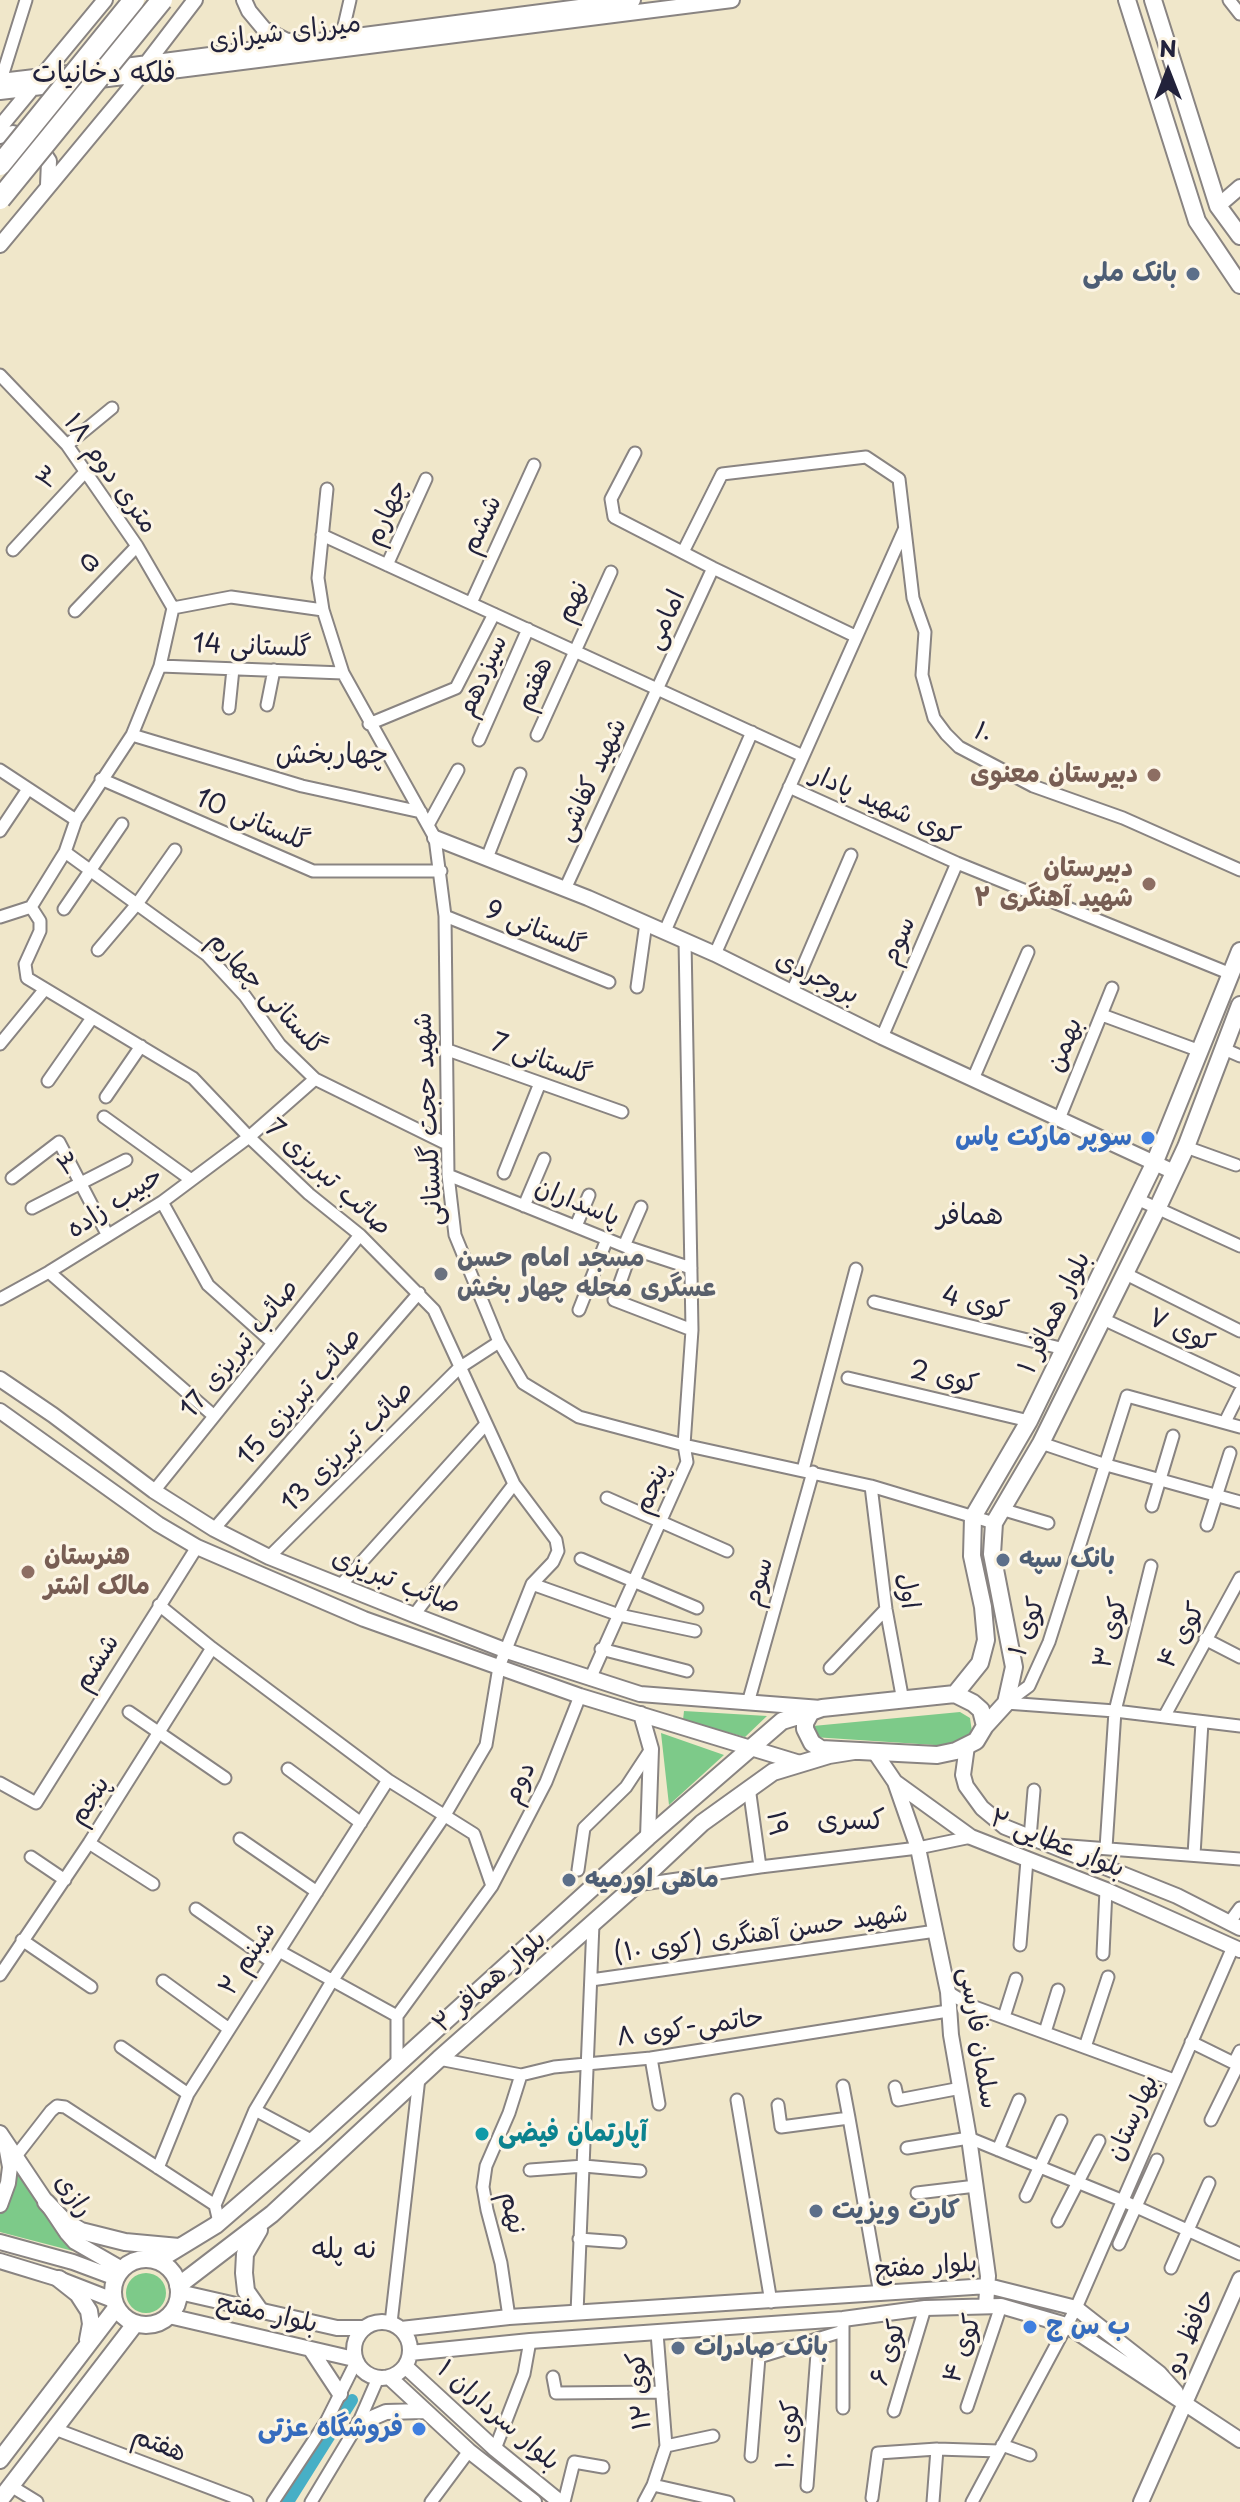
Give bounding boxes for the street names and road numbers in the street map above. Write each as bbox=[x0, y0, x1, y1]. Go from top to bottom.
street label: میرزای شیرازی bbox=[207, 8, 363, 58]
street label: ۱۸ متری دوم bbox=[56, 408, 164, 540]
street label: ۳ bbox=[30, 460, 68, 496]
street label: چهارم bbox=[359, 475, 415, 551]
street label: ششم bbox=[455, 491, 509, 559]
street label: ۵ bbox=[73, 546, 107, 580]
street label: نهم bbox=[550, 576, 596, 628]
street label: امامی bbox=[639, 585, 693, 655]
street label: گلستانی 14 bbox=[192, 629, 312, 665]
street label: سیزدهم bbox=[451, 630, 515, 722]
street label: هفتم bbox=[510, 652, 560, 716]
street label: شهید کفاشی bbox=[550, 713, 634, 847]
street label: ۱۰ bbox=[967, 716, 999, 752]
street label: کوی شهید پادار bbox=[806, 759, 964, 853]
street label: گلستانی 10 bbox=[190, 783, 314, 859]
street label: گلستانی 9 bbox=[480, 895, 590, 963]
street label: سوم bbox=[875, 912, 923, 970]
street label: گلستانی چهارم bbox=[201, 925, 331, 1063]
street label: بروجردی bbox=[770, 944, 864, 1012]
street label: شهید حجت گلستانی bbox=[408, 1011, 450, 1227]
street label: بهمن bbox=[1040, 1013, 1090, 1077]
street label: گلستانی 7 bbox=[486, 1027, 596, 1093]
street label: صائب تبریزی 7 bbox=[258, 1113, 398, 1243]
street label: ۳ bbox=[52, 1146, 86, 1184]
street label: حبیب زاده bbox=[61, 1160, 169, 1246]
street label: پاسداران bbox=[530, 1172, 624, 1234]
street label: بلوار همافر ۱ bbox=[1012, 1247, 1098, 1379]
street label: صائب تبریزی 17 bbox=[174, 1273, 306, 1425]
street label: کوی 4 bbox=[938, 1281, 1012, 1327]
street label: کوی ۷ bbox=[1143, 1302, 1219, 1360]
street label: صائب تبریزی 15 bbox=[232, 1322, 368, 1472]
street label: کوی 2 bbox=[907, 1355, 981, 1401]
street label: صائب تبریزی 13 bbox=[276, 1375, 420, 1519]
street label: پنجم bbox=[627, 1459, 677, 1519]
street label: صائب تبریزی bbox=[327, 1542, 465, 1622]
street label: سوم bbox=[737, 1554, 781, 1610]
street label: اول bbox=[889, 1571, 925, 1611]
street label: کوی ۱ bbox=[1003, 1593, 1053, 1661]
street label: کوی ۳ bbox=[1087, 1594, 1135, 1672]
street label: کوی ۴ bbox=[1151, 1598, 1213, 1674]
street label: ششم bbox=[68, 1629, 126, 1697]
street label: دوم bbox=[497, 1757, 543, 1809]
street label: پنجم bbox=[63, 1771, 117, 1831]
street label: بلوار عطایی ۲ bbox=[985, 1803, 1129, 1885]
street label: ۱۹ bbox=[759, 1809, 793, 1839]
street label: شهید حسن آهنگری (کوی ۱۰) bbox=[612, 1898, 910, 1970]
street label: شبنم ۲ bbox=[213, 1916, 283, 2002]
street label: بلوار همافر ۲ bbox=[427, 1924, 553, 2040]
street label: سلمان فارسی bbox=[951, 1965, 1005, 2111]
street label: حاتمی-کوی ۸ bbox=[614, 2002, 766, 2054]
street label: بهارستان bbox=[1100, 2070, 1166, 2166]
street label: رازی bbox=[47, 2168, 99, 2224]
street label: نهم bbox=[492, 2189, 532, 2237]
street label: بلوار مفتح bbox=[874, 2248, 978, 2286]
street label: حافظ دو bbox=[1159, 2284, 1223, 2380]
street label: بلوار مفتح bbox=[213, 2287, 321, 2341]
street label: کوی ۴ bbox=[937, 2311, 989, 2387]
street label: کوی ۶ bbox=[864, 2316, 914, 2390]
street label: کوی ۱۲ bbox=[621, 2351, 659, 2431]
street label: بلوار سرداران ۱ bbox=[430, 2354, 566, 2478]
street label: کوی ۱۰ bbox=[770, 2399, 808, 2471]
street label: هفتم bbox=[127, 2420, 191, 2470]

